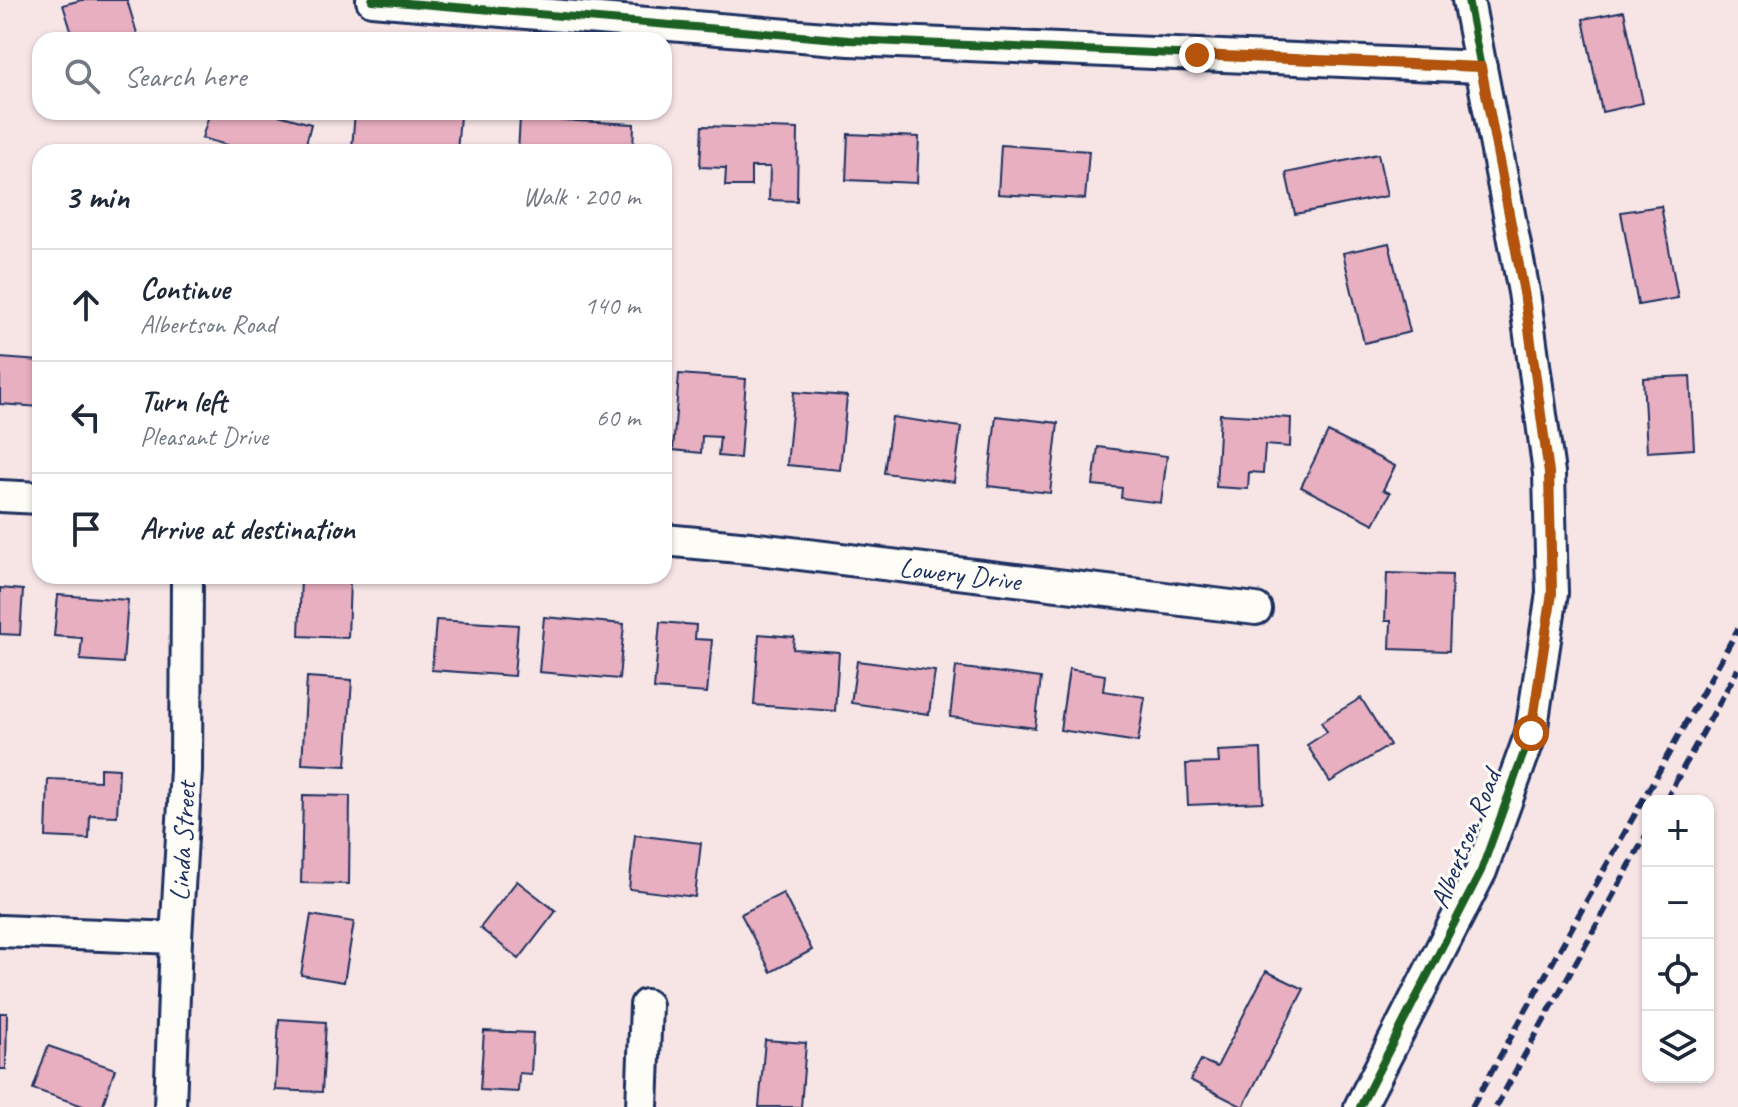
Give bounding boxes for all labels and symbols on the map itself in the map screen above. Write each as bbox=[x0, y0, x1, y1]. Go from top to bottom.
route end bbox=[1179, 37, 1215, 73]
street label: Lowery Drive bbox=[898, 549, 1025, 598]
route start bbox=[1513, 715, 1549, 751]
street label: Albertson Road bbox=[1421, 761, 1510, 913]
street label: Linda Street bbox=[161, 778, 203, 902]

